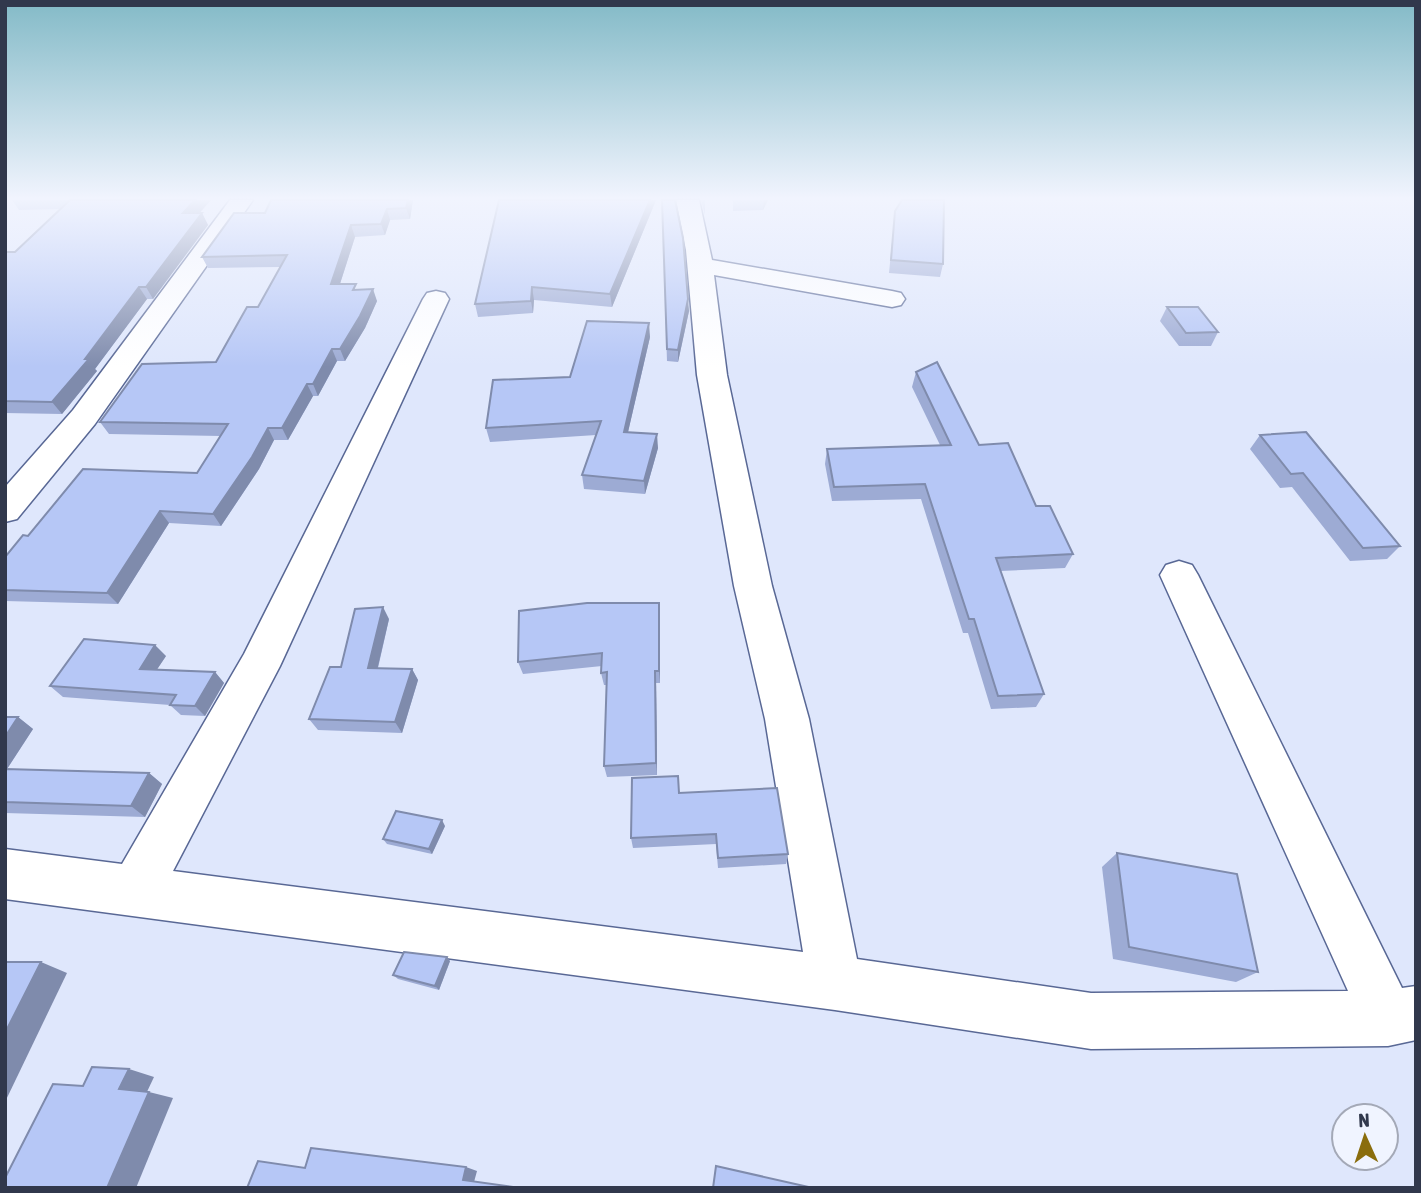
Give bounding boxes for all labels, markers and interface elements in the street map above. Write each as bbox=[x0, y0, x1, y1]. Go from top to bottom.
north arrow bbox=[1330, 1102, 1400, 1172]
text: N bbox=[1358, 1109, 1370, 1131]

